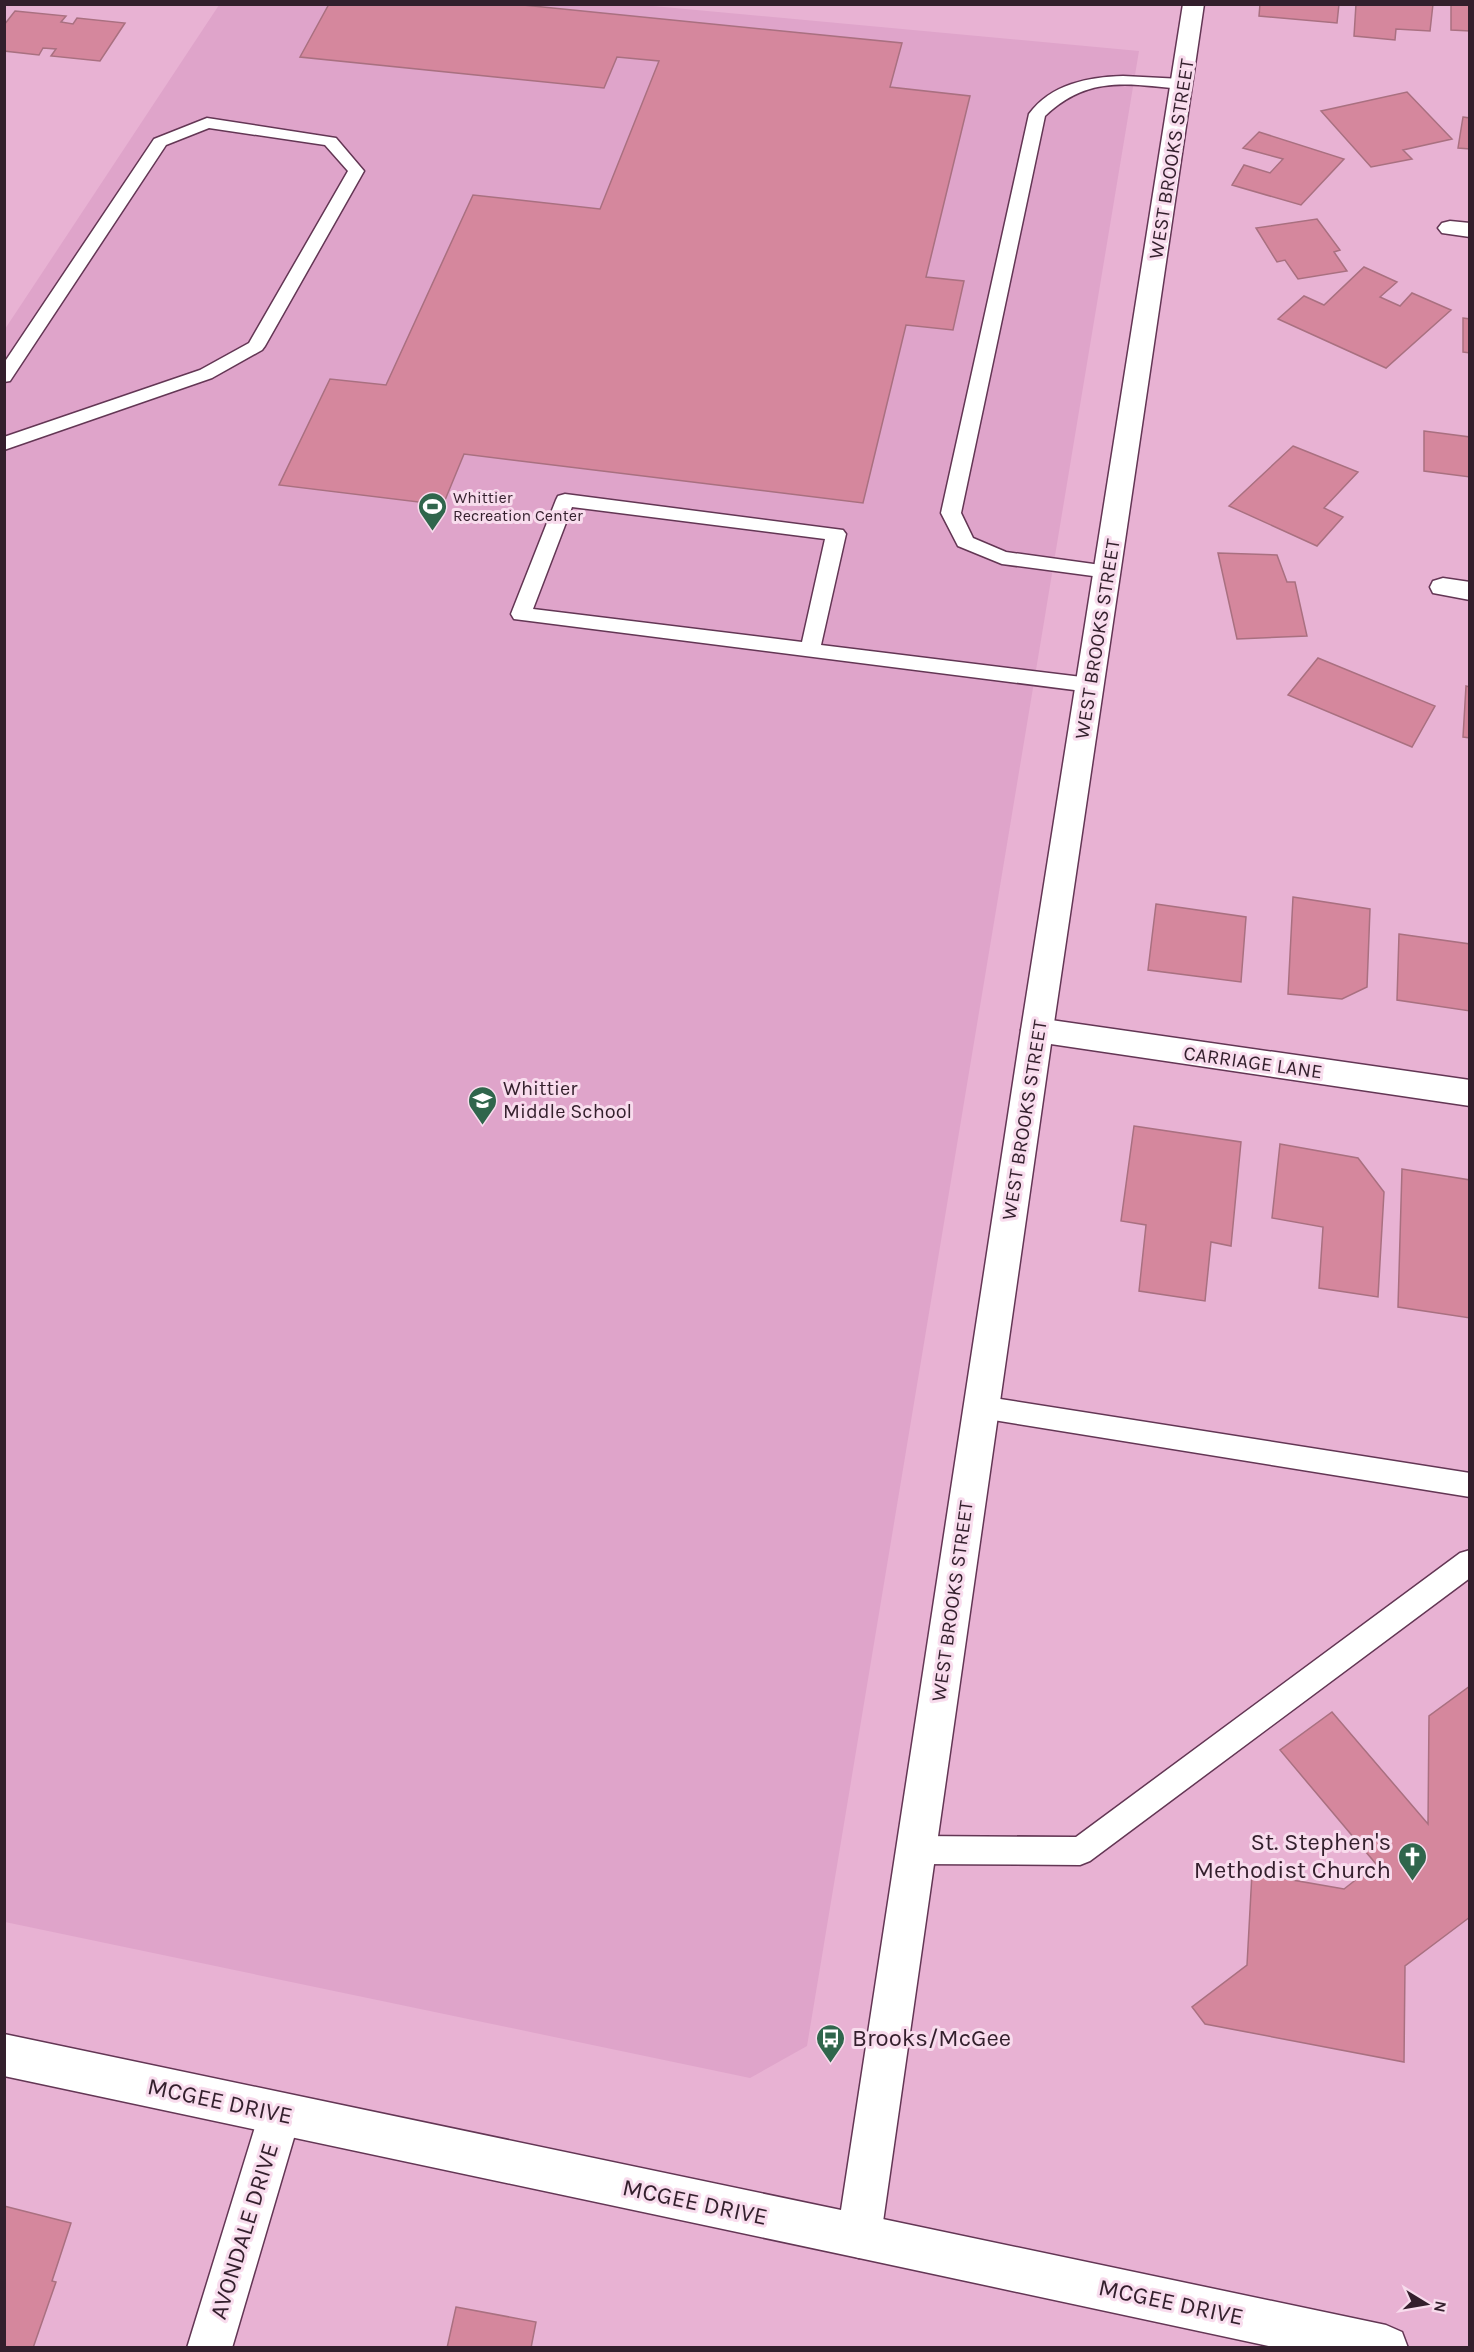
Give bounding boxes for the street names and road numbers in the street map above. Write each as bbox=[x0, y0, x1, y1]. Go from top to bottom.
street label: WEST BROOKS STREET bbox=[1144, 57, 1199, 261]
street label: WEST BROOKS STREET bbox=[1070, 537, 1125, 741]
street label: WEST BROOKS STREET bbox=[997, 1018, 1052, 1222]
street label: CARRIAGE LANE bbox=[1182, 1041, 1324, 1084]
street label: WEST BROOKS STREET bbox=[927, 1499, 978, 1703]
street label: MCGEE DRIVE bbox=[145, 2072, 295, 2130]
street label: AVONDALE DRIVE bbox=[204, 2140, 284, 2322]
street label: MCGEE DRIVE bbox=[620, 2173, 770, 2231]
street label: MCGEE DRIVE bbox=[1096, 2273, 1246, 2331]

